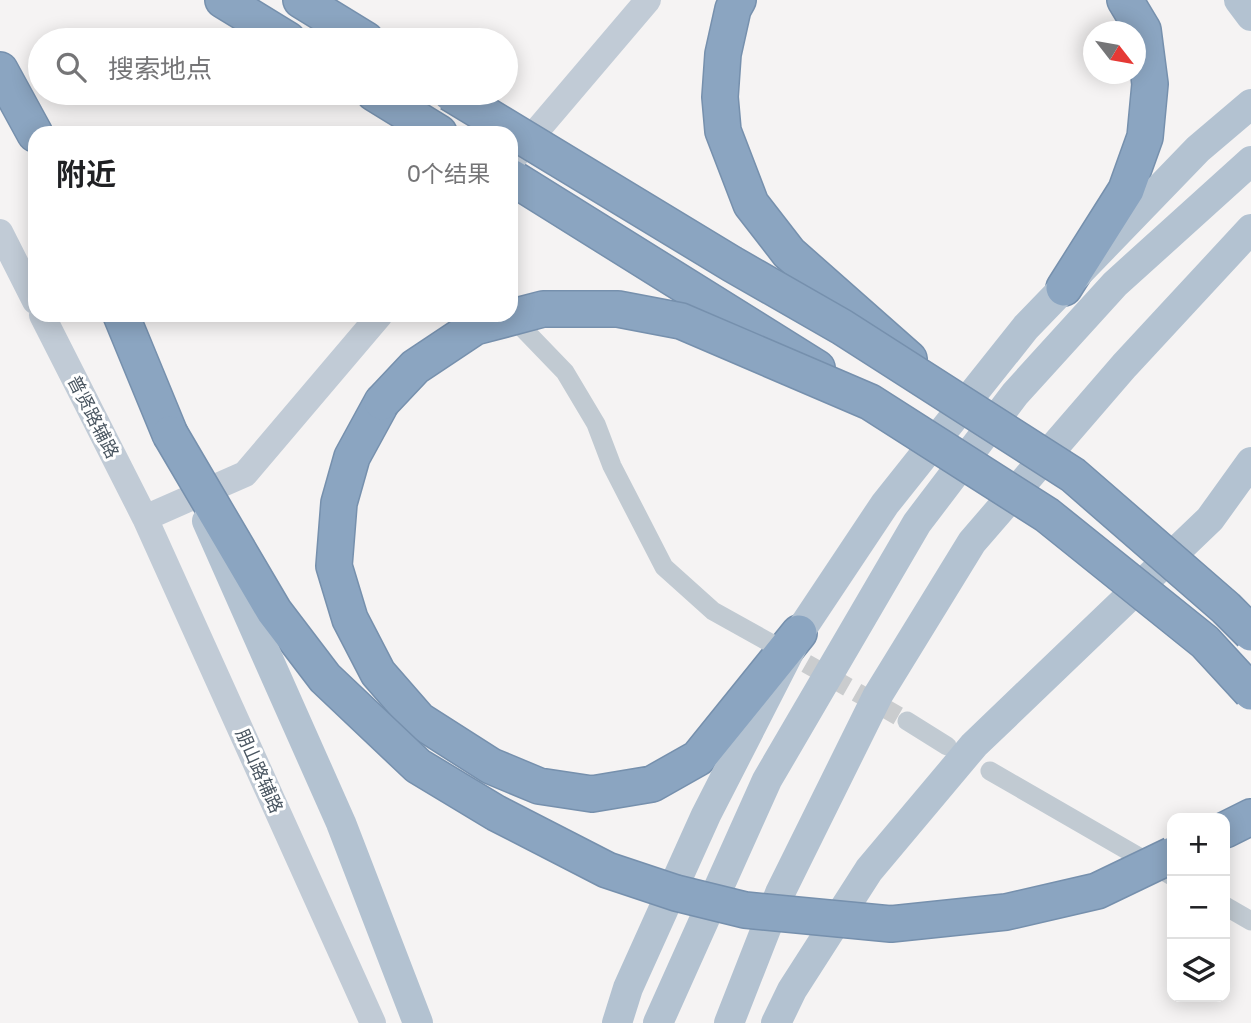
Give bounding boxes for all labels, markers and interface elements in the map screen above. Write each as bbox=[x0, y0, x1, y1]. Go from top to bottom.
north arrow bbox=[1083, 21, 1146, 84]
search box bbox=[28, 28, 518, 105]
icon: search bbox=[52, 48, 90, 86]
text: 搜索地点 bbox=[108, 53, 212, 84]
text: 附近 bbox=[56, 156, 116, 192]
text: 0个结果 bbox=[407, 159, 490, 187]
street label: 普贤路辅路 bbox=[64, 371, 124, 462]
street label: 朋山路辅路 bbox=[232, 725, 288, 816]
map controls bbox=[1167, 813, 1230, 1002]
button: + bbox=[1167, 813, 1230, 876]
button: − bbox=[1167, 876, 1230, 939]
button: layers bbox=[1167, 939, 1230, 1002]

